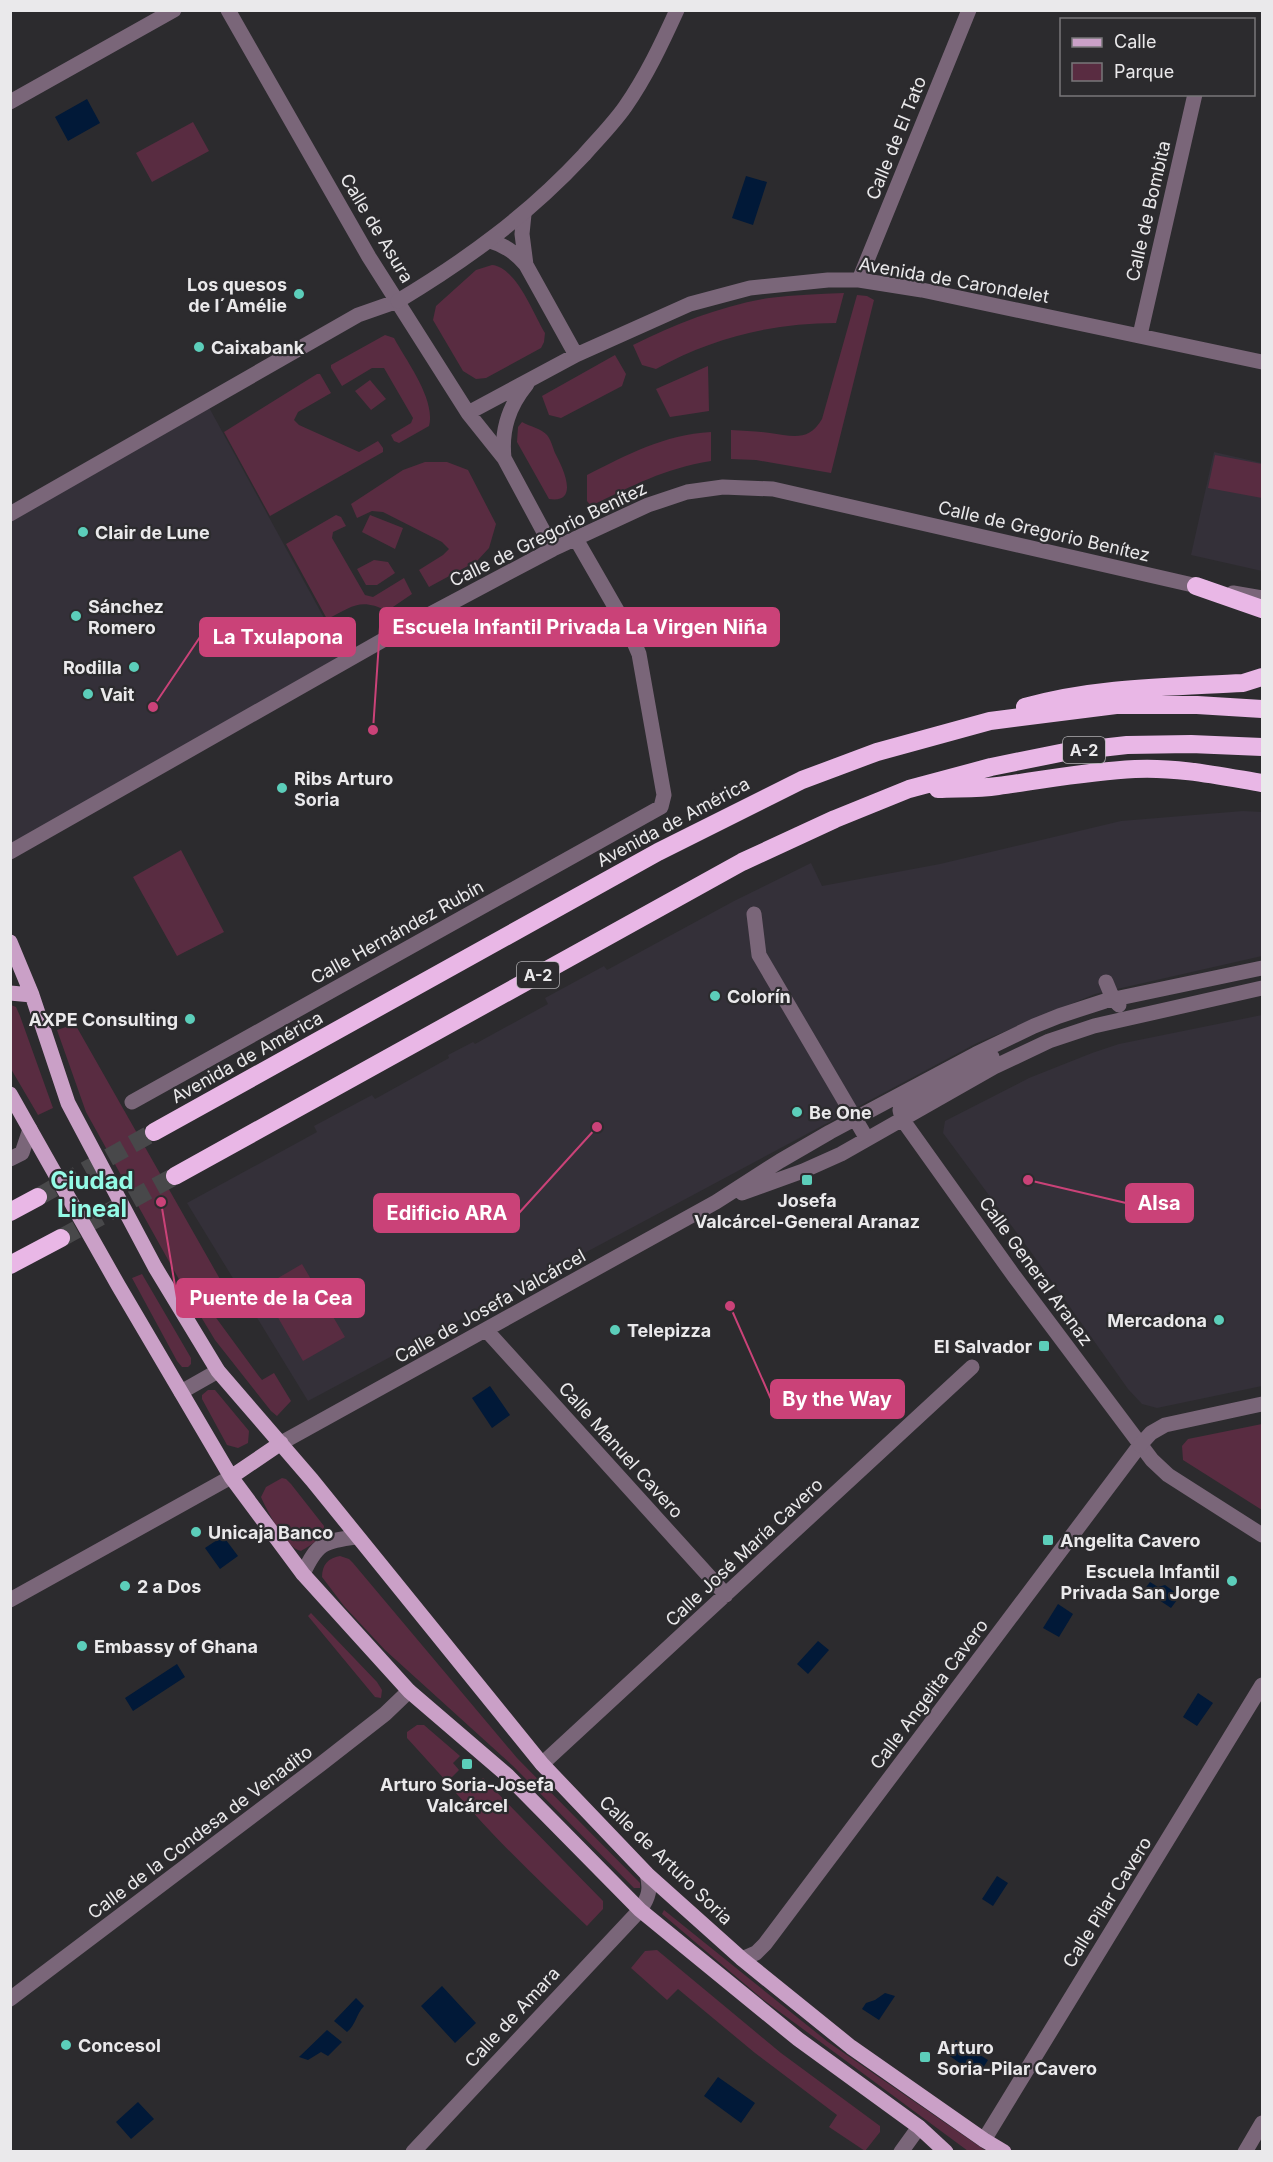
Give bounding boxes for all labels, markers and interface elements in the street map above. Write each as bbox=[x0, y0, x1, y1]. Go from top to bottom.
legend bbox=[1060, 18, 1255, 96]
text: Calle bbox=[1114, 31, 1156, 52]
text: Parque bbox=[1114, 61, 1174, 82]
street label: Calle de El Tato bbox=[862, 73, 930, 203]
street label: Calle de Bombita bbox=[1122, 139, 1174, 283]
street label: Calle de Asura bbox=[336, 170, 418, 286]
street label: Avenida de Carondelet bbox=[857, 253, 1051, 307]
place label: Los quesos de l´Amélie bbox=[187, 274, 287, 316]
marker: Los quesos de l´Amélie bbox=[292, 287, 306, 301]
place label: Caixabank bbox=[211, 337, 305, 358]
marker: Caixabank bbox=[192, 340, 206, 354]
street label: Calle de Gregorio Benítez bbox=[446, 477, 650, 591]
street label: Calle de Gregorio Benítez bbox=[936, 496, 1152, 566]
place label: Clair de Lune bbox=[95, 522, 210, 543]
marker: Clair de Lune bbox=[76, 525, 90, 539]
place label: Sánchez Romero bbox=[88, 596, 164, 638]
callout: Escuela Infantil Privada La Virgen Niña bbox=[380, 608, 779, 646]
marker: Sánchez Romero bbox=[69, 609, 83, 623]
text: Escuela Infantil Privada La Virgen Niña bbox=[392, 615, 768, 639]
callout: La Txulapona bbox=[200, 618, 355, 656]
text: La Txulapona bbox=[213, 625, 343, 649]
place label: Rodilla bbox=[63, 657, 122, 678]
marker: Rodilla bbox=[127, 660, 141, 674]
place label: Vait bbox=[100, 684, 135, 705]
marker: Vait bbox=[81, 687, 95, 701]
road number: A-2 bbox=[1063, 737, 1105, 763]
place label: Ribs Arturo Soria bbox=[294, 768, 393, 810]
street label: Avenida de América bbox=[593, 773, 753, 871]
marker: Ribs Arturo Soria bbox=[275, 781, 289, 795]
street label: Calle Hernández Rubín bbox=[307, 876, 487, 988]
road number: A-2 bbox=[517, 962, 559, 988]
place label: Colorín bbox=[727, 986, 791, 1007]
marker: Colorín bbox=[708, 989, 722, 1003]
street label: Avenida de América bbox=[168, 1007, 326, 1107]
place label: AXPE Consulting bbox=[28, 1009, 178, 1030]
marker: AXPE Consulting bbox=[183, 1012, 197, 1026]
place label: Be One bbox=[809, 1102, 872, 1123]
marker: Be One bbox=[790, 1105, 804, 1119]
district label: Ciudad Lineal bbox=[50, 1166, 134, 1223]
marker: Josefa Valcárcel-General Aranaz bbox=[800, 1173, 814, 1187]
callout: Alsa bbox=[1126, 1184, 1193, 1222]
place label: Josefa Valcárcel-General Aranaz bbox=[694, 1190, 920, 1232]
text: Alsa bbox=[1137, 1191, 1181, 1215]
street label: Calle General Aranaz bbox=[975, 1192, 1097, 1350]
callout: Edificio ARA bbox=[374, 1194, 519, 1232]
text: Edificio ARA bbox=[387, 1201, 508, 1225]
street label: Calle de Josefa Valcárcel bbox=[391, 1245, 589, 1367]
callout: Puente de la Cea bbox=[177, 1279, 364, 1317]
text: Puente de la Cea bbox=[189, 1286, 353, 1310]
place label: Mercadona bbox=[1107, 1310, 1207, 1331]
marker: Mercadona bbox=[1212, 1313, 1226, 1327]
place label: Telepizza bbox=[627, 1320, 711, 1341]
marker: Telepizza bbox=[608, 1323, 622, 1337]
place label: El Salvador bbox=[934, 1336, 1032, 1357]
marker: El Salvador bbox=[1037, 1339, 1051, 1353]
street label: Calle Manuel Cavero bbox=[554, 1378, 688, 1522]
callout: By the Way bbox=[771, 1380, 904, 1418]
text: By the Way bbox=[782, 1387, 892, 1411]
street label: Calle José María Cavero bbox=[661, 1474, 827, 1630]
place label: Unicaja Banco bbox=[208, 1522, 333, 1543]
marker: Unicaja Banco bbox=[189, 1525, 203, 1539]
place label: Angelita Cavero bbox=[1060, 1530, 1200, 1551]
marker: Angelita Cavero bbox=[1041, 1533, 1055, 1547]
place label: Escuela Infantil Privada San Jorge bbox=[1061, 1561, 1220, 1603]
marker: Escuela Infantil Privada San Jorge bbox=[1225, 1574, 1239, 1588]
place label: 2 a Dos bbox=[137, 1576, 201, 1597]
marker: 2 a Dos bbox=[118, 1579, 132, 1593]
street label: Calle Angelita Cavero bbox=[866, 1615, 992, 1773]
place label: Embassy of Ghana bbox=[94, 1636, 258, 1657]
marker: Embassy of Ghana bbox=[75, 1639, 89, 1653]
street label: Calle de la Condesa de Venadito bbox=[84, 1741, 316, 1923]
marker: Arturo Soria-Josefa Valcárcel bbox=[460, 1757, 474, 1771]
place label: Arturo Soria-Josefa Valcárcel bbox=[380, 1774, 554, 1816]
street label: Calle de Arturo Soria bbox=[595, 1791, 737, 1929]
street label: Calle Pilar Cavero bbox=[1058, 1833, 1156, 1971]
street label: Calle de Amara bbox=[460, 1963, 564, 2071]
place label: Concesol bbox=[78, 2035, 161, 2056]
place label: Arturo Soria-Pilar Cavero bbox=[937, 2037, 1097, 2079]
marker: Concesol bbox=[59, 2038, 73, 2052]
marker: Arturo Soria-Pilar Cavero bbox=[918, 2050, 932, 2064]

